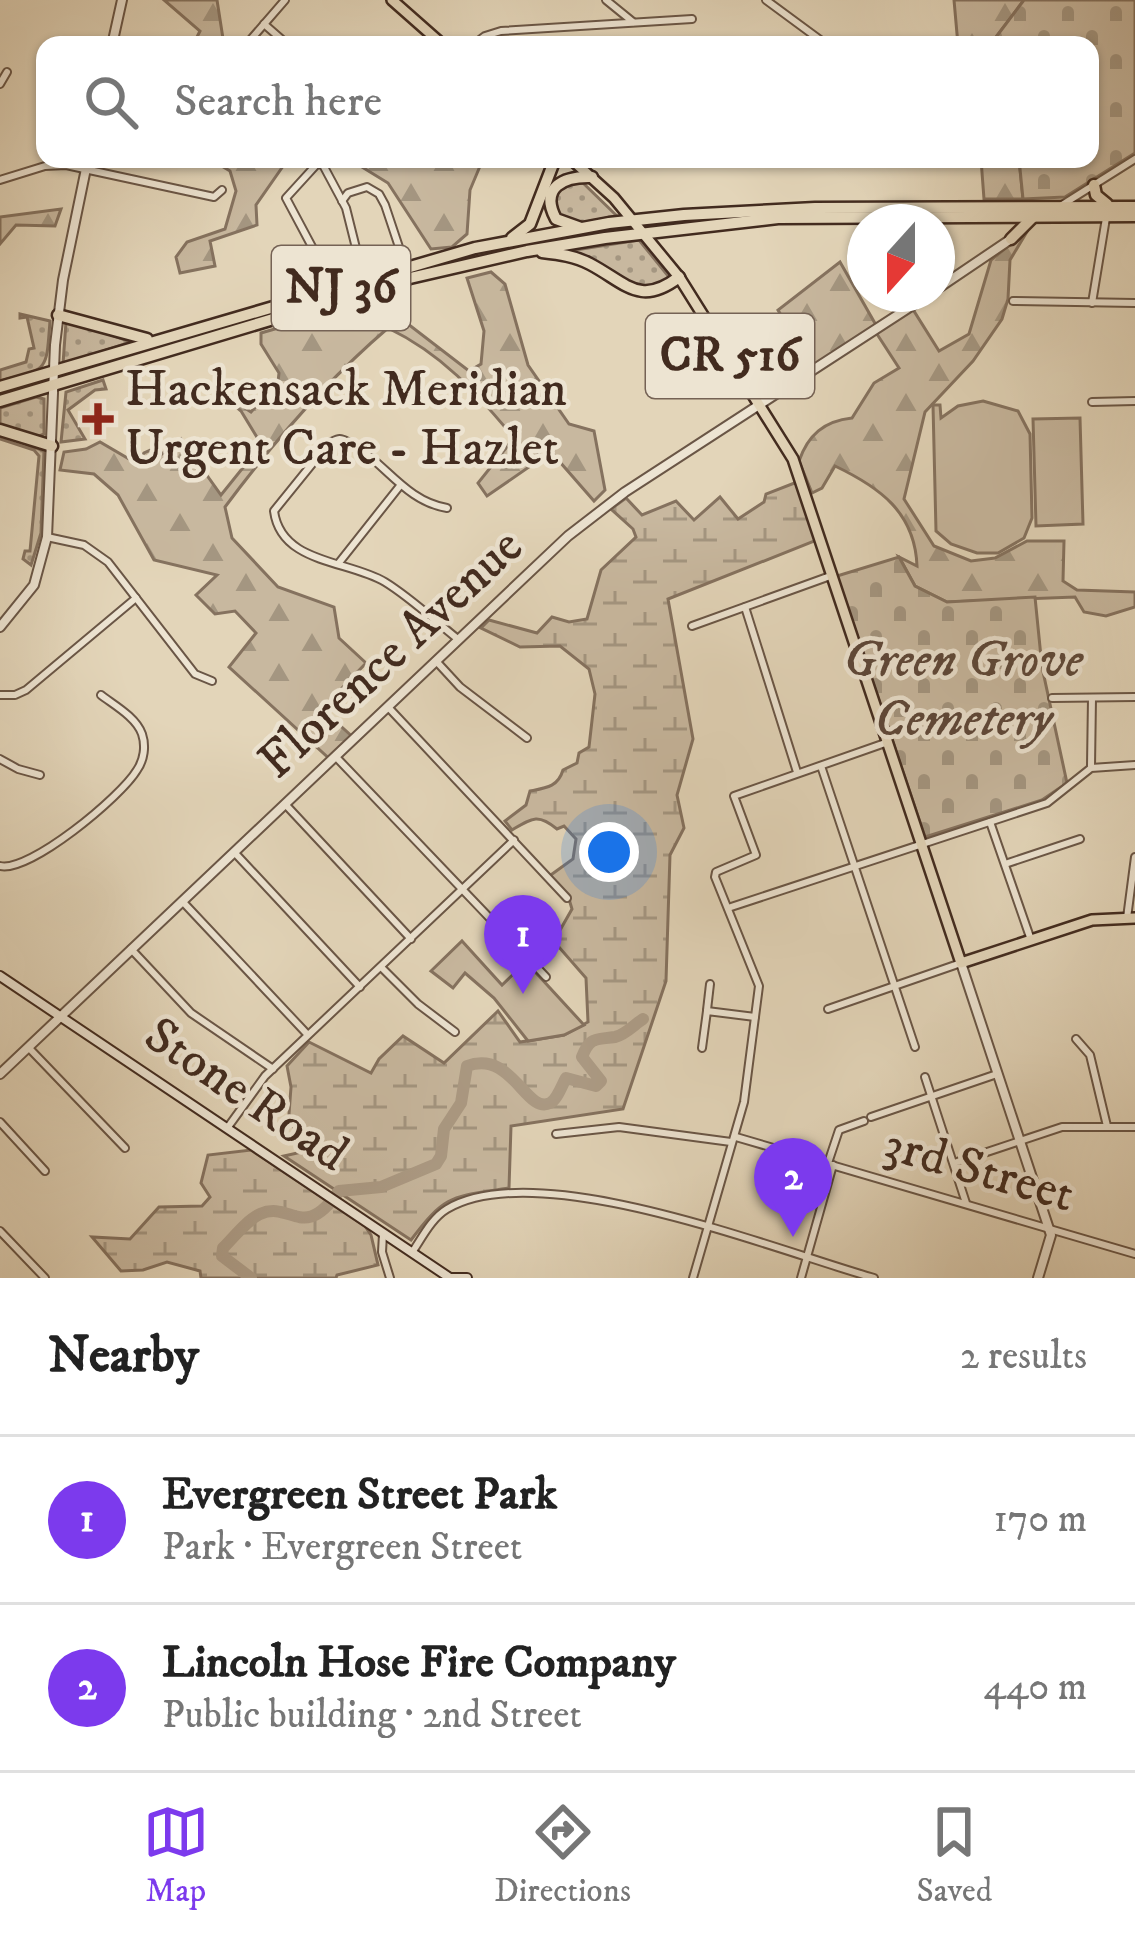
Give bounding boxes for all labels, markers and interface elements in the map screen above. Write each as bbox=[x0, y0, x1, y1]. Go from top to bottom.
search box bbox=[36, 36, 1099, 168]
icon: search bbox=[78, 69, 144, 135]
text: Search here bbox=[174, 74, 382, 130]
north arrow bbox=[847, 204, 955, 312]
road number: NJ 36 bbox=[272, 246, 410, 330]
road number: CR 516 bbox=[646, 314, 814, 398]
place label: Hackensack Meridian Urgent Care - Hazlet bbox=[125, 358, 567, 481]
marker: Hackensack Meridian Urgent Care - Hazlet bbox=[82, 403, 114, 435]
street label: Florence Avenue bbox=[245, 515, 537, 793]
park label: Green Grove Cemetery bbox=[843, 629, 1085, 752]
your location bbox=[579, 822, 639, 882]
pin: 1 bbox=[484, 895, 562, 994]
street label: Stone Road bbox=[132, 1004, 361, 1187]
street label: 3rd Street bbox=[877, 1112, 1081, 1228]
pin: 2 bbox=[754, 1138, 832, 1237]
text: Nearby bbox=[48, 1324, 199, 1388]
text: 2 results bbox=[960, 1332, 1087, 1381]
text: Evergreen Street Park bbox=[162, 1467, 557, 1523]
text: 1 bbox=[80, 1495, 94, 1544]
text: 170 m bbox=[993, 1495, 1087, 1544]
text: Park · Evergreen Street bbox=[162, 1523, 522, 1572]
text: Lincoln Hose Fire Company bbox=[162, 1635, 676, 1691]
text: 2 bbox=[77, 1663, 97, 1712]
text: 440 m bbox=[983, 1663, 1087, 1712]
text: Public building · 2nd Street bbox=[162, 1691, 582, 1740]
tab: Map bbox=[143, 1799, 209, 1912]
tab: Directions bbox=[494, 1799, 631, 1912]
tab: Saved bbox=[916, 1799, 992, 1912]

